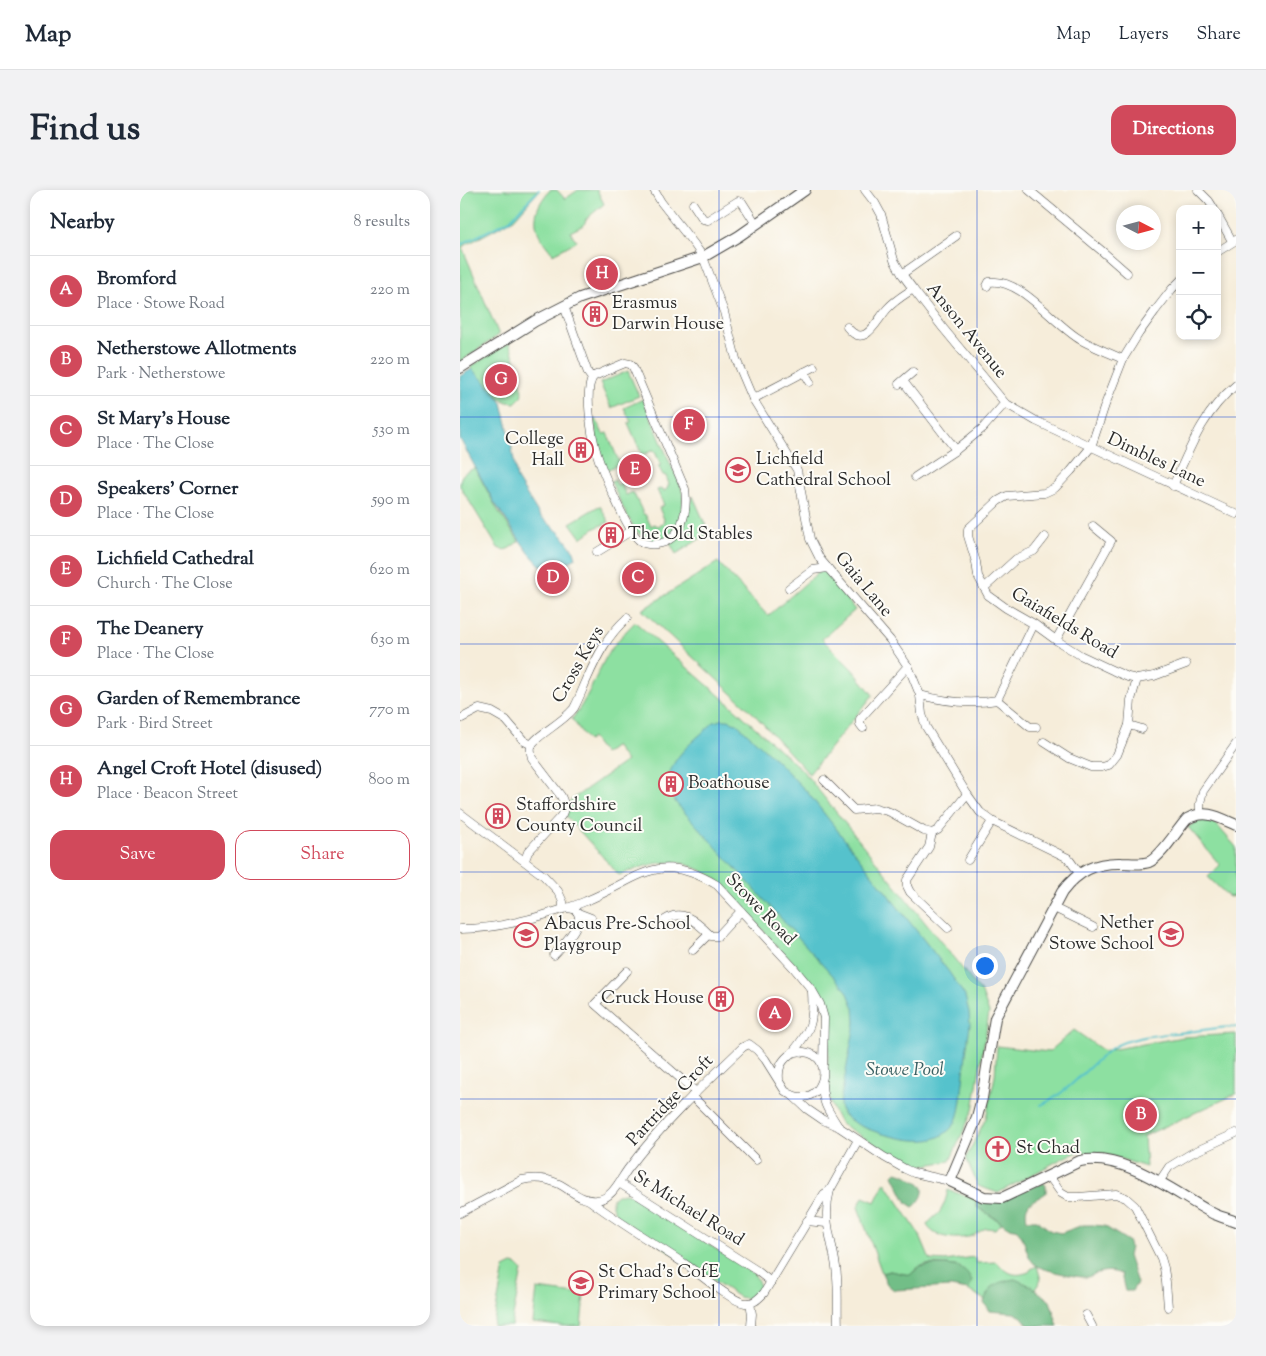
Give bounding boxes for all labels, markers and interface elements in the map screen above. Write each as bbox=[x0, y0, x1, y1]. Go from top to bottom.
text: Map bbox=[25, 18, 71, 52]
text: Map bbox=[1056, 22, 1091, 48]
text: Layers bbox=[1119, 22, 1169, 48]
text: Share bbox=[1197, 22, 1241, 48]
text: Find us bbox=[30, 105, 140, 156]
button: Directions bbox=[1111, 105, 1236, 155]
north arrow bbox=[1116, 205, 1161, 250]
map controls bbox=[1176, 205, 1221, 340]
button: + bbox=[1176, 205, 1221, 250]
text: Nearby bbox=[50, 208, 115, 238]
text: 8 results bbox=[354, 211, 410, 234]
button: − bbox=[1176, 250, 1221, 295]
pin: H bbox=[586, 255, 618, 293]
text: Bromford bbox=[97, 266, 177, 293]
street label: Anson Avenue bbox=[919, 277, 1013, 385]
text: A bbox=[60, 279, 73, 302]
text: 220 m bbox=[370, 279, 410, 302]
place label: Erasmus Darwin House bbox=[612, 291, 724, 338]
text: Place · Stowe Road bbox=[97, 293, 225, 316]
button: locate bbox=[1176, 295, 1221, 340]
building icon: Erasmus Darwin House bbox=[582, 301, 608, 327]
text: Netherstowe Allotments bbox=[97, 336, 296, 363]
text: B bbox=[61, 349, 71, 372]
text: 220 m bbox=[370, 349, 410, 372]
pin: G bbox=[485, 361, 517, 399]
text: Park · Netherstowe bbox=[97, 363, 226, 386]
text: St Mary's House bbox=[97, 406, 230, 433]
pin: F bbox=[673, 406, 705, 444]
text: C bbox=[60, 419, 72, 442]
text: 530 m bbox=[373, 419, 410, 442]
place label: College Hall bbox=[505, 427, 564, 474]
street label: Dimbles Lane bbox=[1102, 427, 1210, 495]
text: Place · The Close bbox=[97, 433, 214, 456]
building icon: College Hall bbox=[568, 437, 594, 463]
place label: Lichfield Cathedral School bbox=[756, 447, 891, 494]
pin: E bbox=[619, 451, 651, 489]
school or university icon: Lichfield Cathedral School bbox=[725, 457, 751, 483]
text: Speakers' Corner bbox=[97, 476, 238, 503]
text: D bbox=[60, 489, 72, 512]
text: 590 m bbox=[372, 489, 410, 512]
text: Place · The Close bbox=[97, 503, 214, 526]
building icon: The Old Stables bbox=[598, 522, 624, 548]
place label: The Old Stables bbox=[628, 522, 753, 548]
text: Lichfield Cathedral bbox=[97, 546, 254, 573]
street label: Gaia Lane bbox=[828, 547, 898, 623]
text: E bbox=[61, 559, 71, 582]
text: 620 m bbox=[370, 559, 410, 582]
pin: D bbox=[537, 559, 569, 597]
pin: C bbox=[622, 559, 654, 597]
text: Church · The Close bbox=[97, 573, 233, 596]
street label: Gaiafields Road bbox=[1005, 582, 1123, 666]
text: The Deanery bbox=[97, 616, 203, 643]
street label: Cross Keys bbox=[546, 622, 612, 708]
text: F bbox=[62, 629, 70, 652]
text: 630 m bbox=[371, 629, 410, 652]
text: Place · The Close bbox=[97, 643, 214, 666]
text: Garden of Remembrance bbox=[97, 686, 300, 713]
text: G bbox=[59, 699, 73, 722]
text: 770 m bbox=[369, 699, 410, 722]
text: Park · Bird Street bbox=[97, 713, 213, 736]
text: Angel Croft Hotel (disused) bbox=[97, 756, 322, 783]
text: H bbox=[60, 769, 72, 792]
text: 800 m bbox=[368, 769, 410, 792]
building icon: Boathouse bbox=[658, 771, 684, 797]
place label: Boathouse bbox=[688, 771, 770, 797]
text: Place · Beacon Street bbox=[97, 783, 238, 806]
place label: Staffordshire County Council bbox=[516, 793, 643, 840]
building icon: Staffordshire County Council bbox=[485, 803, 511, 829]
button: Save bbox=[50, 830, 225, 880]
button: Share bbox=[235, 830, 410, 880]
street label: Stowe Road bbox=[719, 868, 801, 952]
place label: Nether Stowe School bbox=[1049, 911, 1154, 958]
place label: Abacus Pre-School Playgroup bbox=[544, 912, 691, 959]
school or university icon: Nether Stowe School bbox=[1158, 921, 1184, 947]
school or university icon: Abacus Pre-School Playgroup bbox=[513, 922, 539, 948]
your location bbox=[972, 953, 998, 979]
place label: Cruck House bbox=[601, 986, 704, 1012]
building icon: Cruck House bbox=[708, 986, 734, 1012]
pin: A bbox=[759, 995, 791, 1033]
street label: Partridge Croft bbox=[622, 1049, 720, 1153]
water label: Stowe Pool bbox=[866, 1057, 944, 1084]
pin: B bbox=[1125, 1096, 1157, 1134]
church icon: St Chad bbox=[985, 1136, 1011, 1162]
place label: St Chad bbox=[1016, 1136, 1080, 1162]
street label: St Michael Road bbox=[627, 1164, 749, 1254]
place label: St Chad's CofE Primary School bbox=[598, 1260, 719, 1307]
school or university icon: St Chad's CofE Primary School bbox=[568, 1270, 594, 1296]

